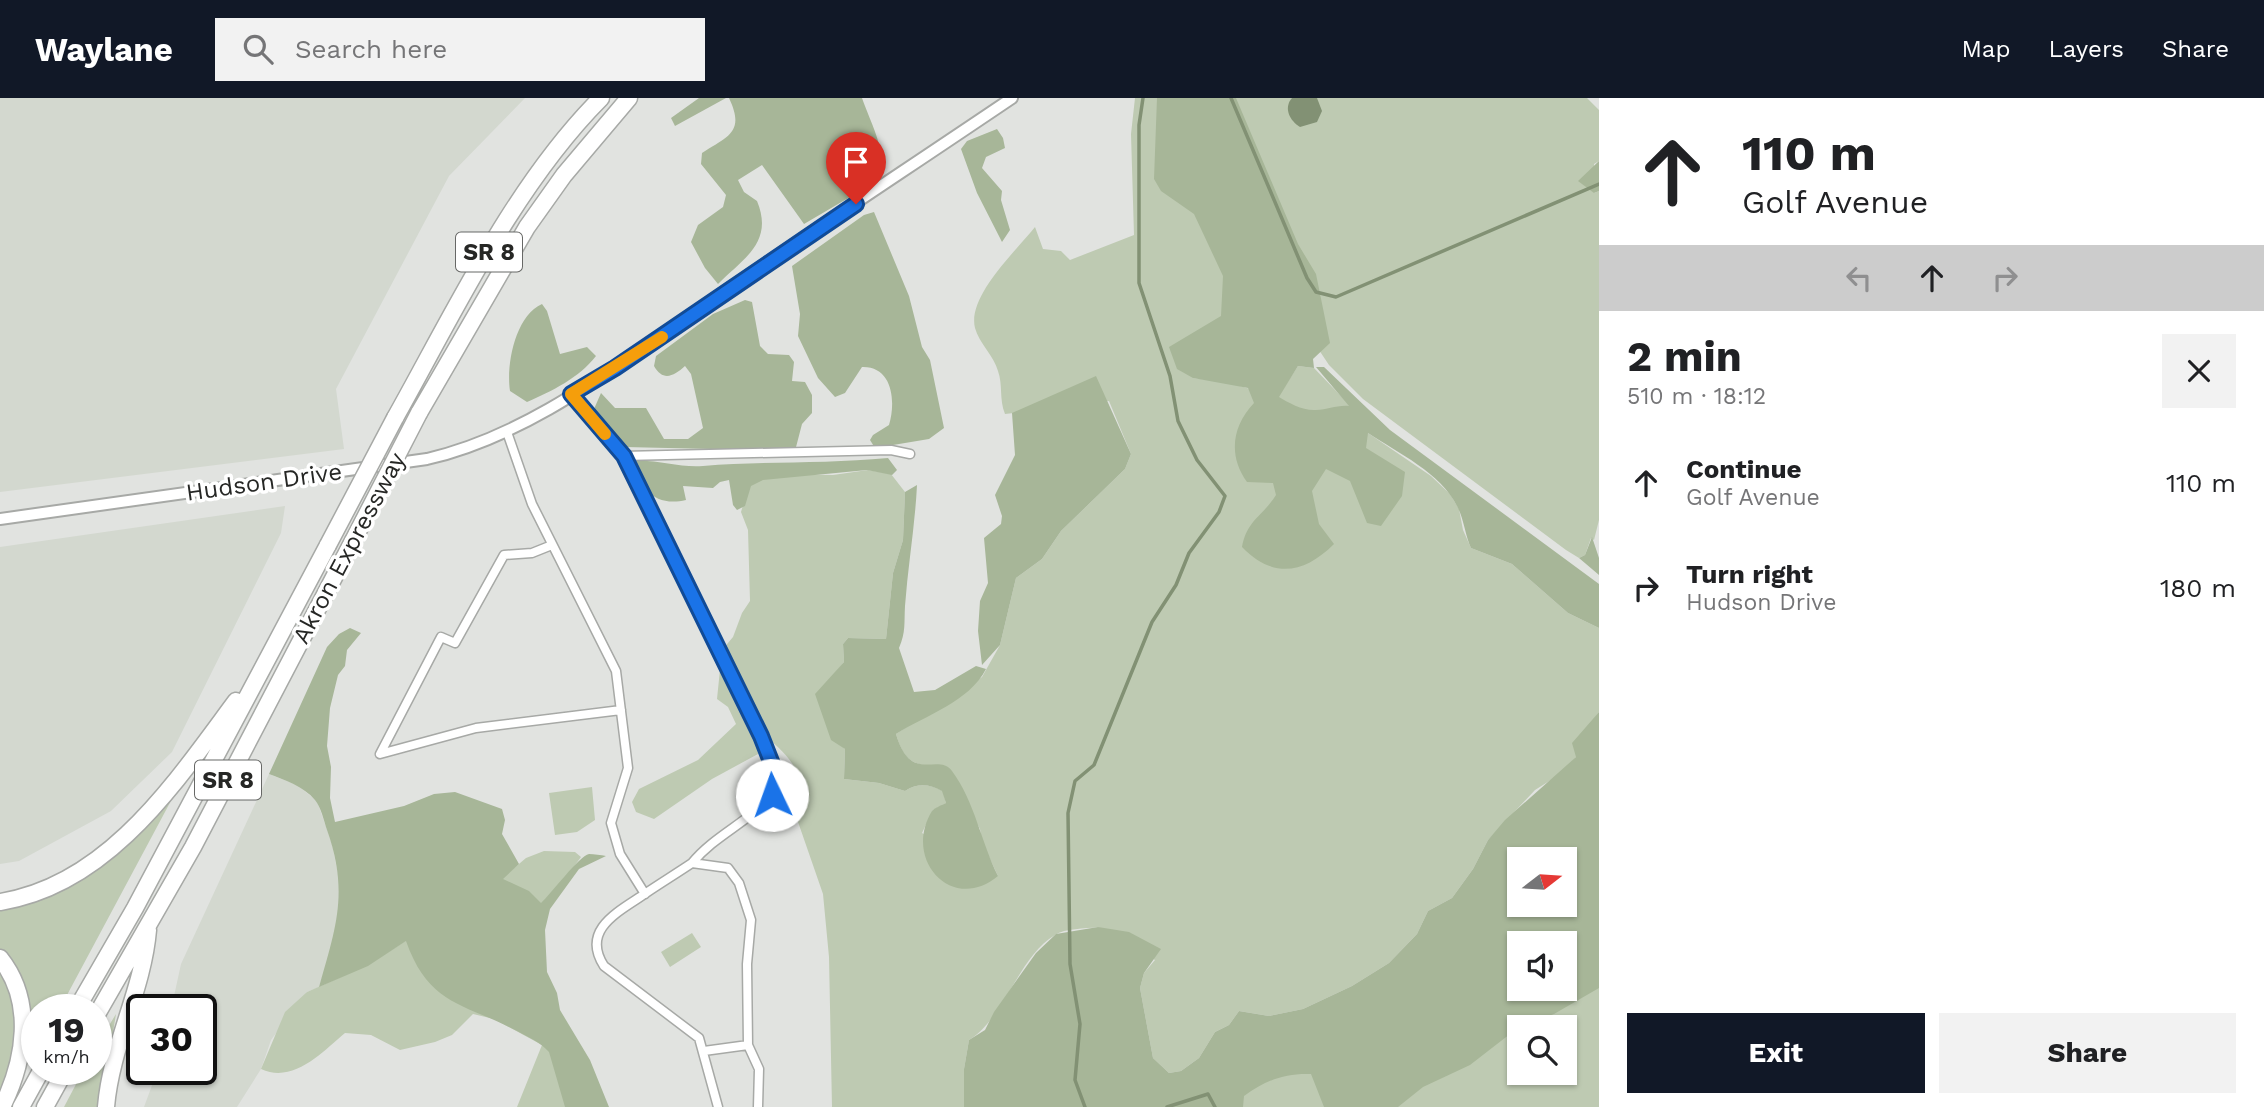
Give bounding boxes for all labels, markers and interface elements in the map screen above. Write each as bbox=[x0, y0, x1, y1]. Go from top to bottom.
search box bbox=[215, 18, 705, 81]
text: Waylane bbox=[35, 30, 173, 69]
icon: search bbox=[239, 30, 277, 68]
text: Search here bbox=[295, 34, 447, 64]
text: Map bbox=[1962, 35, 2010, 63]
text: Layers bbox=[2048, 35, 2124, 63]
text: Share bbox=[2162, 35, 2229, 63]
text: 110 m bbox=[1742, 124, 1876, 182]
icon: ahead bbox=[1627, 126, 1718, 217]
pin bbox=[826, 132, 886, 204]
icon: arrive bbox=[837, 143, 875, 181]
text: Golf Avenue bbox=[1742, 183, 1928, 221]
road number: SR 8 bbox=[456, 232, 522, 272]
icon: left bbox=[1840, 259, 1878, 297]
icon: ahead bbox=[1913, 259, 1951, 297]
icon: right bbox=[1986, 259, 2024, 297]
text: 2 min bbox=[1627, 332, 1742, 381]
button: close bbox=[2162, 334, 2236, 408]
text: 510 m · 18:12 bbox=[1627, 383, 1766, 410]
street label: Akron Expressway bbox=[287, 447, 411, 648]
text: Continue bbox=[1686, 454, 1802, 484]
street label: Hudson Drive bbox=[184, 457, 344, 507]
icon: ahead bbox=[1627, 464, 1665, 502]
text: 110 m bbox=[2166, 468, 2236, 498]
text: Golf Avenue bbox=[1686, 484, 1820, 511]
text: Turn right bbox=[1686, 559, 1813, 589]
icon: right bbox=[1627, 569, 1665, 607]
text: 180 m bbox=[2160, 573, 2236, 603]
text: Hudson Drive bbox=[1686, 589, 1837, 616]
position arrow bbox=[735, 758, 809, 832]
road number: SR 8 bbox=[195, 760, 261, 800]
north arrow bbox=[1507, 847, 1577, 917]
map controls bbox=[1507, 847, 1577, 1085]
button: sound bbox=[1507, 931, 1577, 1001]
speed limit sign: 30 bbox=[126, 994, 217, 1085]
text: 19 bbox=[48, 1009, 85, 1051]
button: Exit bbox=[1627, 1013, 1925, 1093]
button: Share bbox=[1939, 1013, 2236, 1093]
button: search bbox=[1507, 1015, 1577, 1085]
text: km/h bbox=[43, 1046, 90, 1067]

